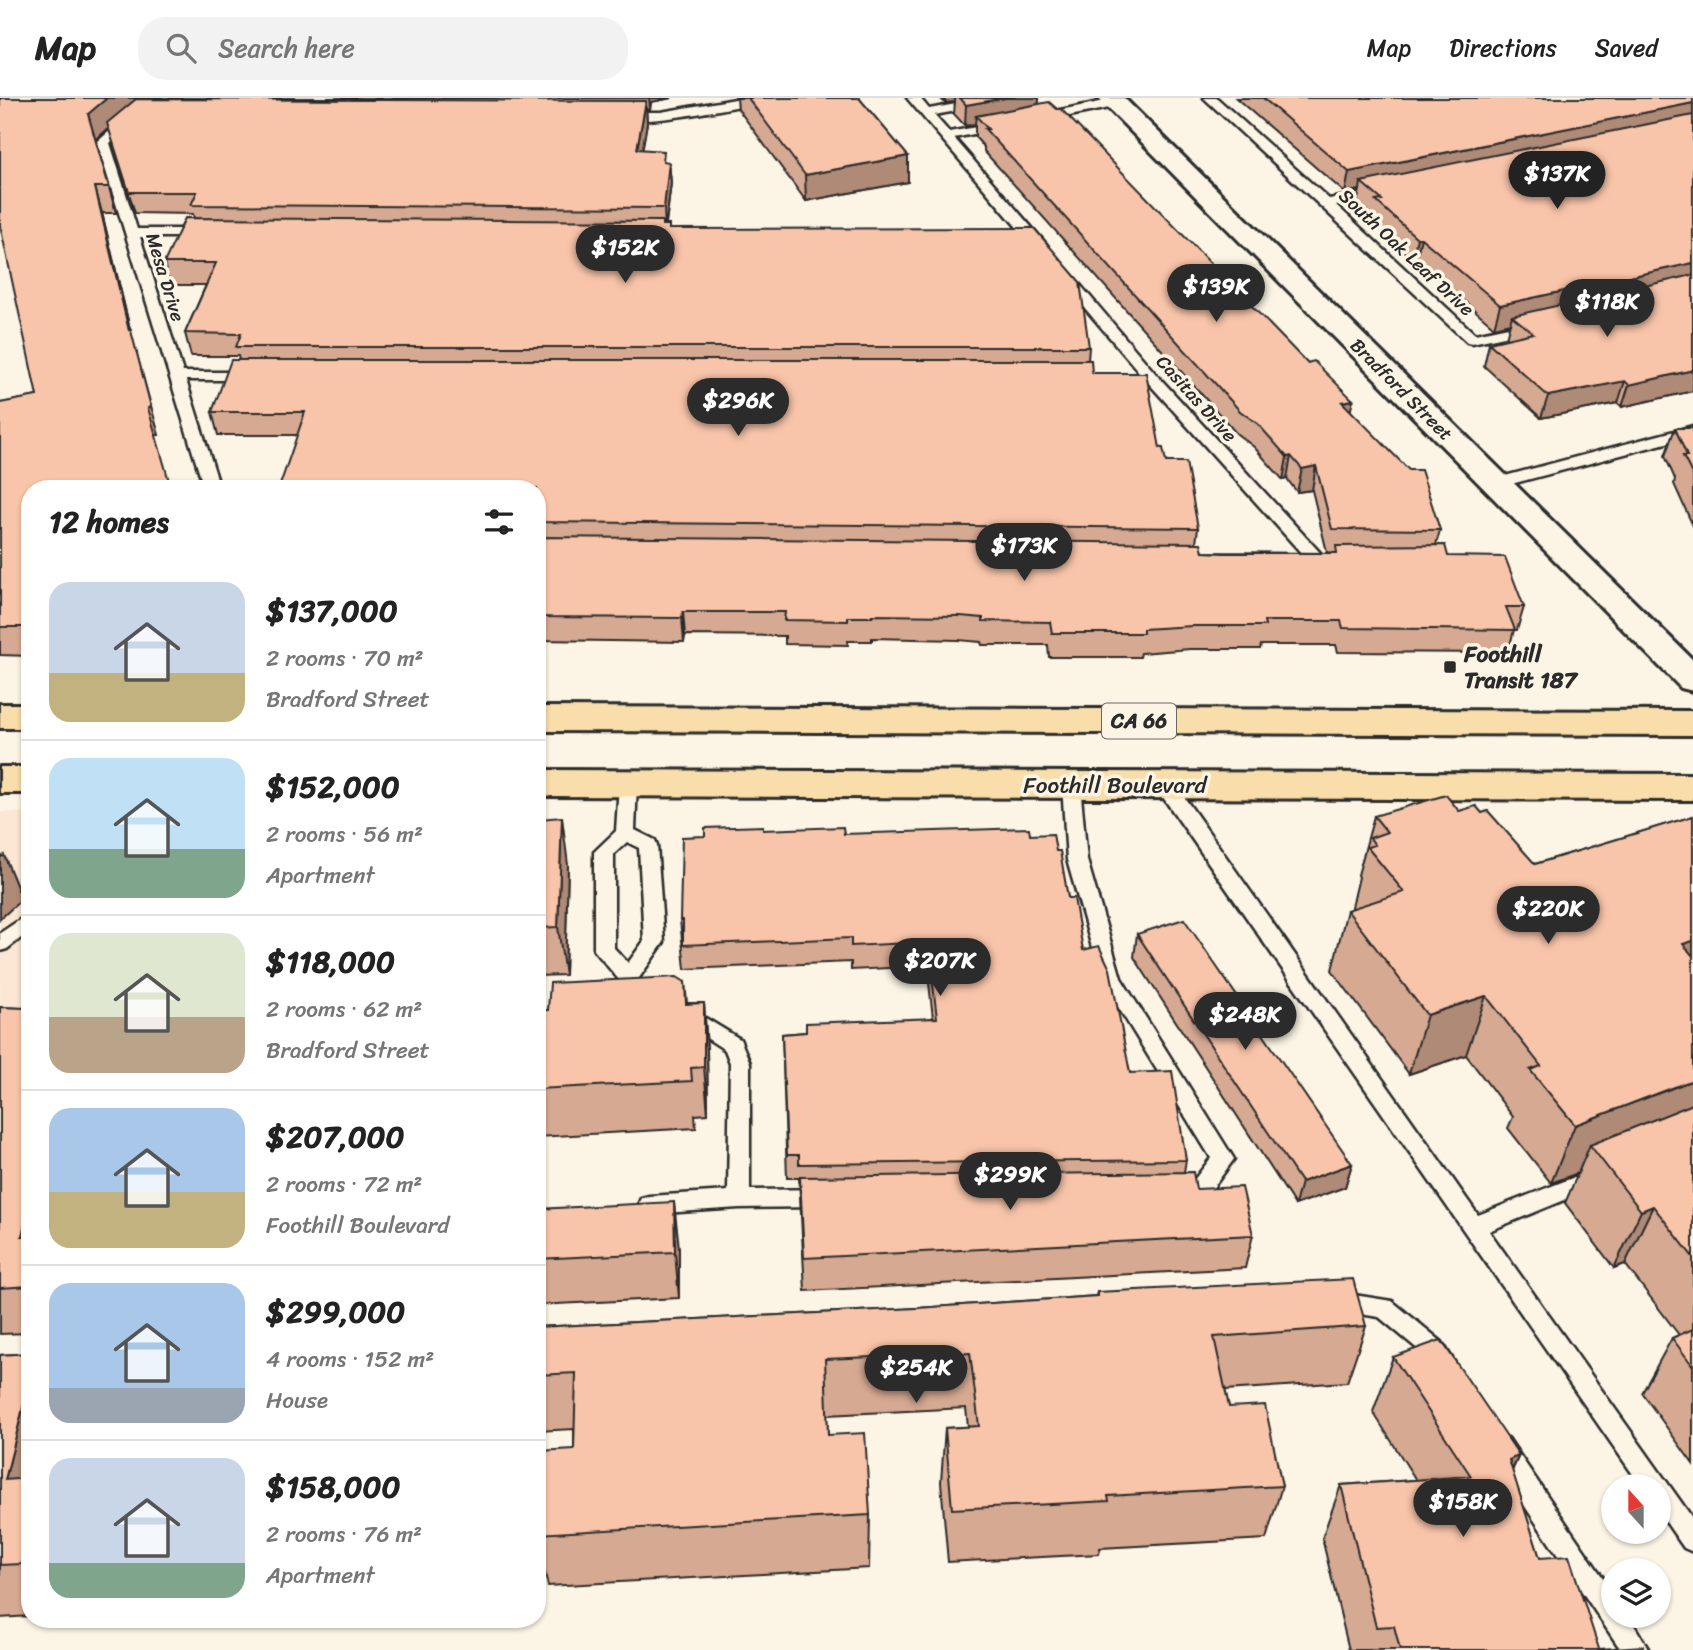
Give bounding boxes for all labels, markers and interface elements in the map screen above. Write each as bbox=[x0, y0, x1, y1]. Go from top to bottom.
search box bbox=[138, 17, 628, 80]
text: Map bbox=[35, 19, 96, 77]
text: Search here bbox=[218, 25, 355, 71]
text: Map bbox=[1367, 27, 1411, 69]
text: Directions bbox=[1449, 27, 1557, 69]
text: Saved bbox=[1595, 27, 1658, 69]
icon: search bbox=[162, 29, 200, 67]
pin: $137K bbox=[1508, 152, 1606, 211]
text: $137K bbox=[1524, 153, 1590, 194]
street label: South Oak Leaf Drive bbox=[1331, 180, 1483, 325]
pin: $152K bbox=[576, 226, 674, 285]
text: $152K bbox=[592, 227, 658, 268]
street label: Mesa Drive bbox=[136, 229, 195, 326]
pin: $139K bbox=[1167, 264, 1265, 324]
text: $139K bbox=[1183, 266, 1249, 307]
pin: $118K bbox=[1558, 280, 1656, 339]
text: $118K bbox=[1575, 281, 1639, 322]
street label: Bradford Street bbox=[1342, 330, 1461, 449]
street label: Casitas Drive bbox=[1148, 347, 1245, 450]
pin: $296K bbox=[689, 378, 787, 438]
text: $296K bbox=[703, 380, 773, 421]
text: 12 homes bbox=[49, 495, 169, 549]
icon: filters bbox=[480, 503, 518, 541]
pin: $173K bbox=[975, 524, 1073, 583]
text: $173K bbox=[991, 525, 1057, 566]
text: $137,000 bbox=[266, 584, 398, 638]
icon: home bbox=[105, 610, 189, 694]
place label: Foothill Transit 187 bbox=[1463, 634, 1579, 701]
text: 2 rooms · 70 m² bbox=[266, 638, 424, 679]
marker: Foothill Transit 187 bbox=[1442, 659, 1458, 675]
text: Bradford Street bbox=[266, 679, 430, 720]
road number: CA 66 bbox=[1102, 704, 1176, 738]
text: $152,000 bbox=[266, 760, 400, 814]
street label: Foothill Boulevard bbox=[1023, 765, 1209, 806]
icon: home bbox=[105, 786, 189, 870]
text: 2 rooms · 56 m² bbox=[266, 814, 423, 855]
text: Apartment bbox=[266, 855, 375, 896]
pin: $220K bbox=[1499, 886, 1597, 946]
text: $220K bbox=[1513, 888, 1583, 929]
text: $118,000 bbox=[266, 935, 395, 989]
pin: $207K bbox=[891, 939, 989, 998]
text: $207K bbox=[905, 940, 975, 981]
icon: home bbox=[105, 961, 189, 1045]
text: 2 rooms · 62 m² bbox=[266, 989, 422, 1030]
pin: $248K bbox=[1196, 992, 1294, 1052]
text: $248K bbox=[1210, 994, 1280, 1035]
text: Bradford Street bbox=[266, 1030, 430, 1071]
text: $207,000 bbox=[266, 1110, 405, 1164]
icon: home bbox=[105, 1136, 189, 1220]
pin: $299K bbox=[961, 1152, 1059, 1212]
text: $299K bbox=[975, 1154, 1045, 1195]
text: 2 rooms · 72 m² bbox=[266, 1164, 422, 1205]
text: Foothill Boulevard bbox=[266, 1205, 449, 1246]
text: $299,000 bbox=[266, 1285, 405, 1339]
icon: home bbox=[105, 1311, 189, 1395]
text: 4 rooms · 152 m² bbox=[266, 1339, 434, 1380]
pin: $254K bbox=[867, 1346, 965, 1405]
text: $254K bbox=[880, 1347, 952, 1388]
text: House bbox=[266, 1380, 328, 1421]
text: $158,000 bbox=[266, 1460, 400, 1514]
north arrow bbox=[1601, 1474, 1671, 1544]
map controls bbox=[1601, 1474, 1671, 1628]
pin: $158K bbox=[1414, 1480, 1512, 1539]
text: $158K bbox=[1429, 1481, 1497, 1522]
icon: home bbox=[105, 1486, 189, 1570]
text: 2 rooms · 76 m² bbox=[266, 1514, 422, 1555]
text: Apartment bbox=[266, 1555, 375, 1596]
button: layers bbox=[1601, 1558, 1671, 1628]

